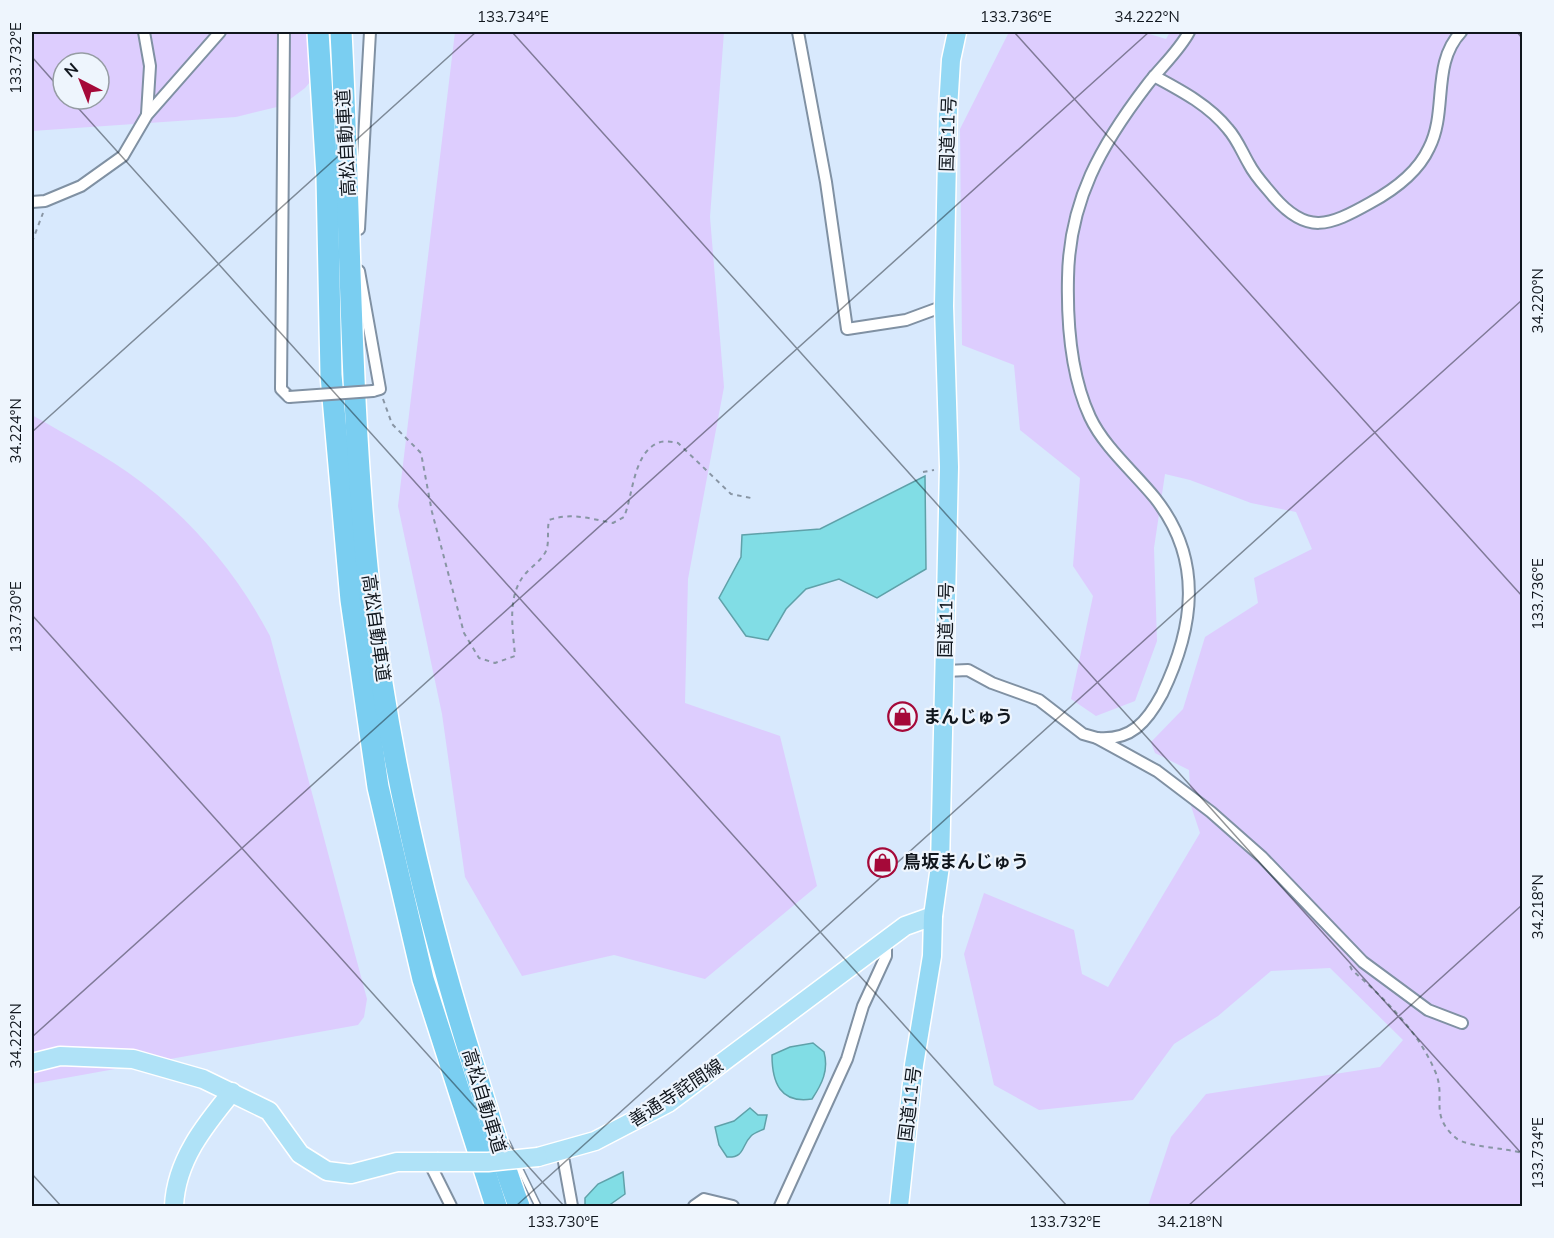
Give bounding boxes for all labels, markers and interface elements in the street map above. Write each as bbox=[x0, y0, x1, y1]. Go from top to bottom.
text: 133.734°E bbox=[477, 7, 549, 26]
text: 133.736°E bbox=[980, 7, 1052, 26]
text: 34.222°N bbox=[1114, 7, 1180, 26]
text: 133.732°E bbox=[6, 22, 25, 94]
north arrow bbox=[51, 51, 111, 111]
text: N bbox=[60, 58, 82, 81]
street label: 高松自動車道 bbox=[331, 88, 360, 198]
street label: 国道11号 bbox=[935, 96, 960, 172]
text: 34.220°N bbox=[1528, 268, 1547, 334]
text: 34.224°N bbox=[6, 398, 25, 464]
text: 133.736°E bbox=[1528, 558, 1547, 630]
street label: 高松自動車道 bbox=[358, 573, 395, 683]
text: 133.730°E bbox=[6, 581, 25, 653]
street label: 国道11号 bbox=[933, 582, 958, 658]
shop icon: まんじゅう bbox=[886, 701, 918, 733]
place label: まんじゅう bbox=[923, 705, 1013, 728]
shop icon: 鳥坂まんじゅう bbox=[866, 846, 898, 878]
place label: 鳥坂まんじゅう bbox=[903, 850, 1029, 873]
text: 34.218°N bbox=[1528, 874, 1547, 940]
text: 34.222°N bbox=[6, 1003, 25, 1069]
street label: 高松自動車道 bbox=[458, 1046, 511, 1156]
street label: 善通寺詫間線 bbox=[624, 1054, 727, 1132]
street label: 国道11号 bbox=[893, 1065, 926, 1143]
text: 133.734°E bbox=[1528, 1117, 1547, 1189]
text: 133.730°E bbox=[527, 1212, 599, 1231]
text: 133.732°E bbox=[1029, 1212, 1101, 1231]
text: 34.218°N bbox=[1157, 1212, 1223, 1231]

